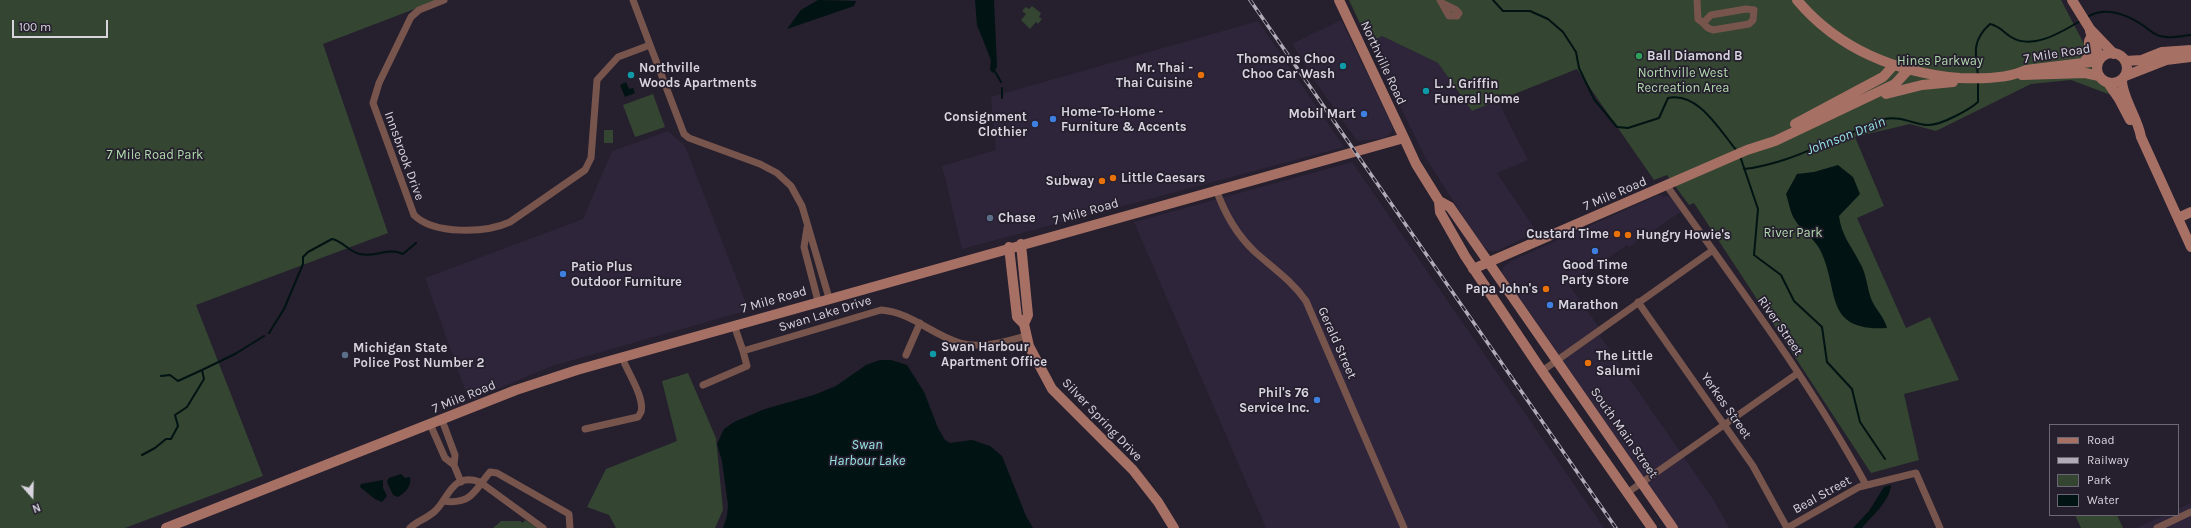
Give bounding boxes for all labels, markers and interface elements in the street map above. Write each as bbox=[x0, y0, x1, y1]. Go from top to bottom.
scale bar bbox=[14, 12, 110, 38]
street label: Northville Road bbox=[1357, 19, 1409, 107]
text: 100 m bbox=[19, 20, 51, 34]
street label: 7 Mile Road bbox=[2022, 41, 2092, 67]
place label: Ball Diamond B bbox=[1647, 48, 1743, 64]
place label: Thomsons Choo Choo Car Wash bbox=[1237, 51, 1335, 82]
marker: Ball Diamond B bbox=[1634, 51, 1644, 61]
park label: Hines Parkway bbox=[1897, 53, 1983, 69]
place label: Northville Woods Apartments bbox=[639, 60, 757, 91]
place label: Mr. Thai - Thai Cuisine bbox=[1116, 60, 1193, 91]
marker: Thomsons Choo Choo Car Wash bbox=[1338, 61, 1348, 71]
park label: Northville West Recreation Area bbox=[1637, 65, 1729, 96]
marker: Northville Woods Apartments bbox=[626, 70, 636, 80]
marker: Mr. Thai - Thai Cuisine bbox=[1196, 70, 1206, 80]
place label: L. J. Griffin Funeral Home bbox=[1434, 76, 1520, 107]
marker: L. J. Griffin Funeral Home bbox=[1421, 86, 1431, 96]
place label: Home-To-Home - Furniture & Accents bbox=[1061, 104, 1187, 135]
place label: Mobil Mart bbox=[1289, 106, 1356, 122]
street label: Innsbrook Drive bbox=[381, 109, 427, 203]
place label: Consignment Clothier bbox=[944, 109, 1027, 140]
marker: Mobil Mart bbox=[1359, 109, 1369, 119]
water label: Johnson Drain bbox=[1804, 113, 1888, 159]
marker: Home-To-Home - Furniture & Accents bbox=[1048, 114, 1058, 124]
marker: Consignment Clothier bbox=[1030, 119, 1040, 129]
park label: 7 Mile Road Park bbox=[107, 147, 203, 163]
place label: Little Caesars bbox=[1121, 170, 1205, 186]
place label: Subway bbox=[1046, 173, 1094, 189]
marker: Little Caesars bbox=[1108, 173, 1118, 183]
street label: 7 Mile Road bbox=[1581, 174, 1649, 214]
marker: Subway bbox=[1097, 176, 1107, 186]
street label: 7 Mile Road bbox=[1051, 195, 1121, 229]
place label: Chase bbox=[998, 210, 1036, 226]
marker: Chase bbox=[985, 213, 995, 223]
park label: River Park bbox=[1763, 225, 1823, 241]
place label: Custard Time bbox=[1526, 226, 1609, 242]
place label: Hungry Howie's bbox=[1636, 227, 1731, 243]
marker: Custard Time bbox=[1612, 229, 1622, 239]
marker: Hungry Howie's bbox=[1623, 230, 1633, 240]
marker: Good Time Party Store bbox=[1590, 246, 1600, 256]
place label: Good Time Party Store bbox=[1561, 257, 1629, 288]
place label: Patio Plus Outdoor Furniture bbox=[571, 259, 682, 290]
marker: Patio Plus Outdoor Furniture bbox=[558, 269, 568, 279]
place label: Papa John's bbox=[1466, 281, 1538, 297]
street label: 7 Mile Road bbox=[739, 283, 809, 317]
marker: Papa John's bbox=[1541, 284, 1551, 294]
street label: Swan Lake Drive bbox=[777, 292, 873, 336]
street label: River Street bbox=[1754, 293, 1806, 359]
place label: Marathon bbox=[1558, 297, 1618, 313]
marker: Marathon bbox=[1545, 300, 1555, 310]
street label: Gerald Street bbox=[1314, 305, 1360, 381]
place label: Swan Harbour Apartment Office bbox=[941, 339, 1047, 370]
place label: Michigan State Police Post Number 2 bbox=[353, 340, 484, 371]
place label: The Little Salumi bbox=[1596, 348, 1653, 379]
marker: Swan Harbour Apartment Office bbox=[928, 349, 938, 359]
marker: Michigan State Police Post Number 2 bbox=[340, 350, 350, 360]
marker: The Little Salumi bbox=[1583, 358, 1593, 368]
street label: Yerkes Street bbox=[1697, 370, 1755, 442]
street label: Silver Spring Drive bbox=[1059, 375, 1145, 465]
street label: 7 Mile Road bbox=[430, 377, 498, 417]
place label: Phil's 76 Service Inc. bbox=[1239, 385, 1309, 416]
street label: South Main Street bbox=[1587, 385, 1661, 481]
marker: Phil's 76 Service Inc. bbox=[1312, 395, 1322, 405]
legend bbox=[2049, 424, 2179, 516]
text: Road bbox=[2087, 433, 2115, 447]
water label: Swan Harbour Lake bbox=[829, 437, 905, 470]
text: Railway bbox=[2087, 453, 2129, 467]
street label: Beal Street bbox=[1790, 473, 1854, 517]
text: Park bbox=[2087, 473, 2111, 487]
north arrow bbox=[12, 476, 52, 516]
text: Water bbox=[2087, 493, 2119, 507]
text: N bbox=[30, 500, 42, 515]

